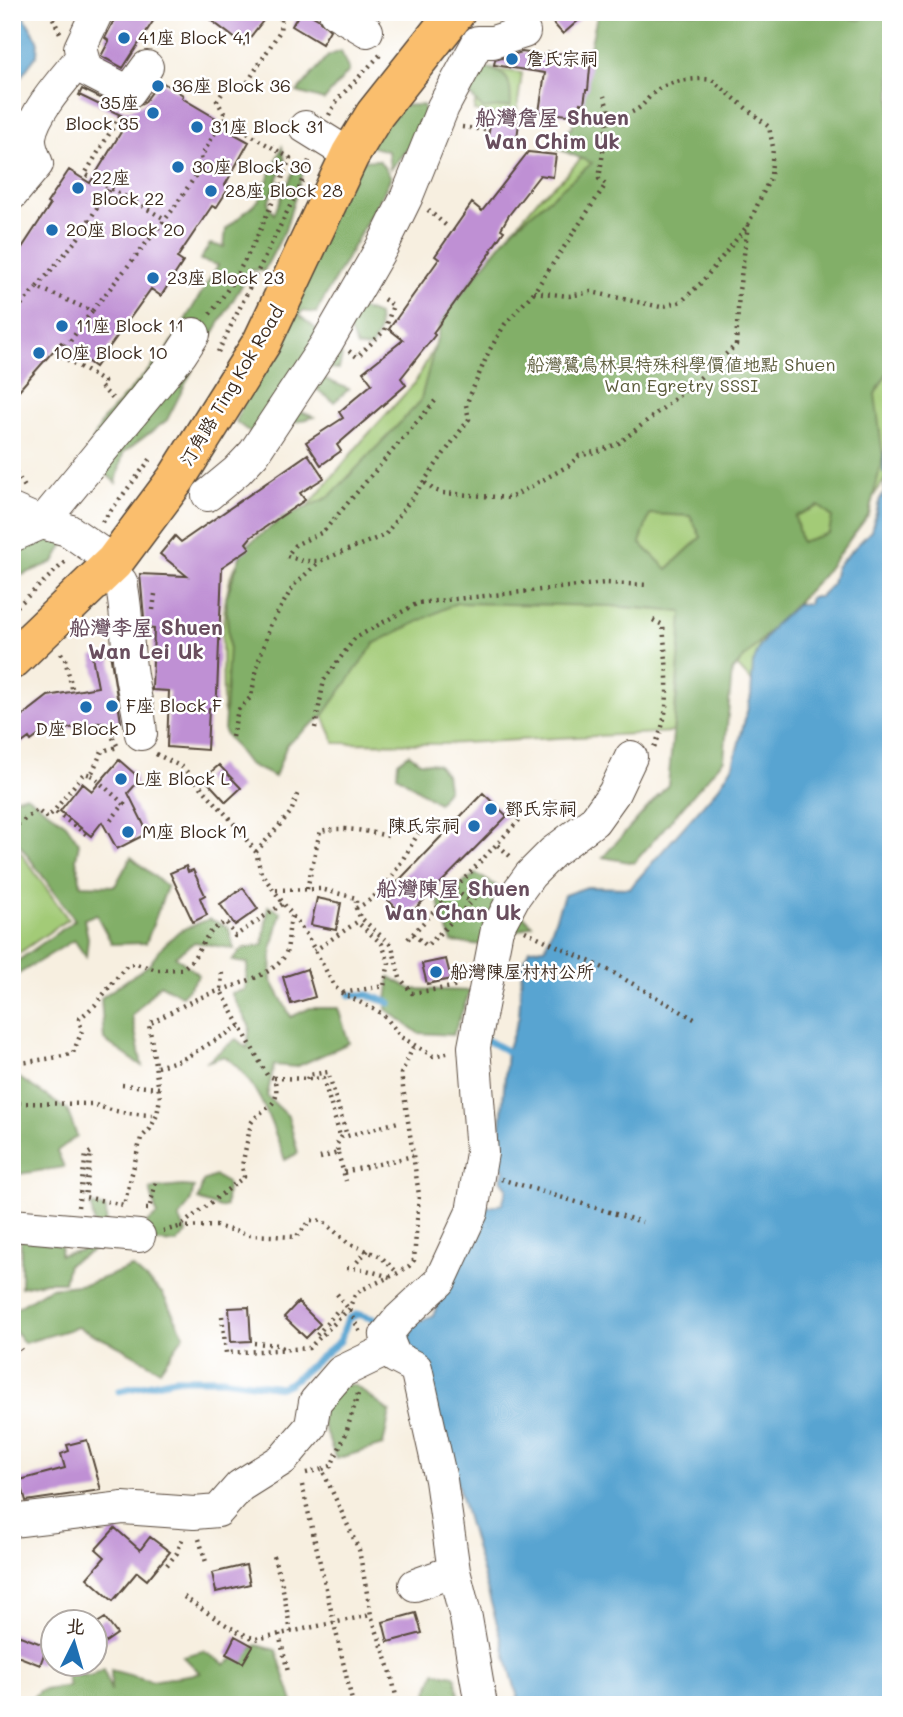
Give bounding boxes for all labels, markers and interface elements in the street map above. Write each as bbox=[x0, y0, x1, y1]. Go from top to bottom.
place label: 41座 Block 41 bbox=[138, 25, 251, 49]
marker: 41座 Block 41 bbox=[116, 30, 132, 46]
place label: 詹氏宗祠 bbox=[526, 46, 598, 70]
marker: 詹氏宗祠 bbox=[504, 51, 520, 67]
place label: 36座 Block 36 bbox=[172, 73, 291, 97]
marker: 36座 Block 36 bbox=[150, 78, 166, 94]
place label: 35座 Block 35 bbox=[66, 90, 139, 135]
district label: 船灣詹屋 Shuen Wan Chim Uk bbox=[475, 103, 629, 154]
marker: 35座 Block 35 bbox=[145, 105, 161, 121]
place label: 31座 Block 31 bbox=[211, 114, 324, 138]
marker: 31座 Block 31 bbox=[189, 119, 205, 135]
place label: 30座 Block 30 bbox=[192, 154, 311, 178]
marker: 30座 Block 30 bbox=[170, 159, 186, 175]
place label: 22座 Block 22 bbox=[92, 165, 164, 210]
place label: 28座 Block 28 bbox=[225, 178, 343, 202]
marker: 22座 Block 22 bbox=[70, 180, 86, 196]
marker: 28座 Block 28 bbox=[203, 183, 219, 199]
place label: 20座 Block 20 bbox=[66, 217, 184, 241]
marker: 20座 Block 20 bbox=[44, 222, 60, 238]
place label: 23座 Block 23 bbox=[167, 265, 284, 289]
marker: 23座 Block 23 bbox=[145, 270, 161, 286]
street label: 汀角路 Ting Kok Road bbox=[174, 301, 289, 470]
place label: 11座 Block 11 bbox=[76, 313, 184, 337]
marker: 11座 Block 11 bbox=[54, 318, 70, 334]
place label: 10座 Block 10 bbox=[53, 340, 167, 364]
marker: 10座 Block 10 bbox=[31, 345, 47, 361]
park label: 船灣鷺鳥林具特殊科學價值地點 Shuen Wan Egretry SSSI bbox=[526, 352, 836, 397]
district label: 船灣李屋 Shuen Wan Lei Uk bbox=[69, 613, 223, 664]
place label: F座 Block F bbox=[126, 693, 222, 717]
marker: F座 Block F bbox=[104, 698, 120, 714]
marker: D座 Block D bbox=[78, 699, 94, 715]
place label: D座 Block D bbox=[36, 716, 136, 740]
place label: L座 Block L bbox=[135, 766, 230, 790]
marker: L座 Block L bbox=[113, 771, 129, 787]
place label: 鄧氏宗祠 bbox=[505, 796, 577, 820]
marker: 鄧氏宗祠 bbox=[483, 801, 499, 817]
place label: 陳氏宗祠 bbox=[388, 813, 460, 837]
marker: 陳氏宗祠 bbox=[466, 818, 482, 834]
place label: M座 Block M bbox=[142, 819, 247, 843]
marker: M座 Block M bbox=[120, 824, 136, 840]
district label: 船灣陳屋 Shuen Wan Chan Uk bbox=[376, 874, 530, 925]
place label: 船灣陳屋村村公所 bbox=[450, 959, 594, 983]
marker: 船灣陳屋村村公所 bbox=[428, 964, 444, 980]
north arrow bbox=[38, 1608, 108, 1678]
text: 北 bbox=[65, 1612, 86, 1639]

